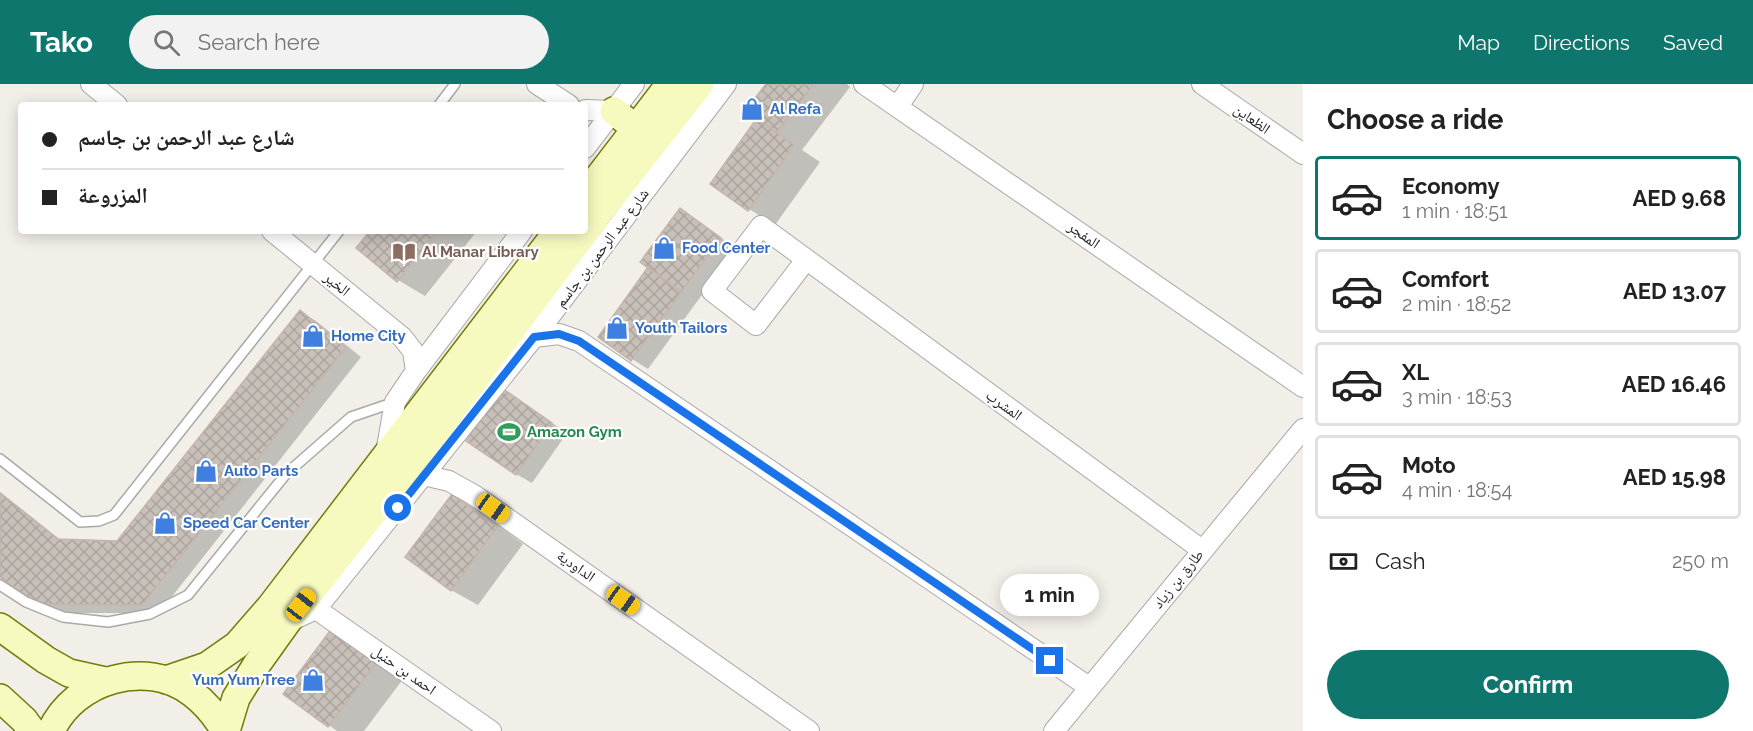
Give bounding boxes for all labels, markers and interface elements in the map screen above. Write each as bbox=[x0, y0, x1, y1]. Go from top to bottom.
search box bbox=[129, 15, 549, 69]
text: Tako bbox=[30, 26, 93, 59]
icon: search bbox=[150, 26, 183, 59]
text: Search here bbox=[198, 29, 320, 55]
text: Map bbox=[1457, 30, 1500, 55]
text: Directions bbox=[1533, 30, 1630, 55]
text: Saved bbox=[1663, 30, 1723, 55]
shop icon: Al Refa bbox=[739, 96, 765, 122]
place label: Al Refa bbox=[770, 100, 821, 118]
street label: الظعاين bbox=[1230, 100, 1274, 139]
text: Choose a ride bbox=[1327, 104, 1503, 135]
text: شارع عبد الرحمن بن جاسم bbox=[78, 124, 295, 150]
icon: car bbox=[1330, 171, 1384, 225]
text: Economy bbox=[1402, 173, 1500, 199]
text: المزروعة bbox=[78, 182, 148, 208]
street label: شارع عبد الرحمن بن جاسم bbox=[551, 185, 653, 312]
text: AED 9.68 bbox=[1632, 185, 1726, 211]
text: 1 min · 18:51 bbox=[1402, 199, 1508, 223]
street label: المفجر bbox=[1064, 217, 1103, 252]
shop icon: Food Center bbox=[651, 235, 677, 261]
library icon: Al Manar Library bbox=[391, 239, 417, 265]
place label: Food Center bbox=[682, 239, 771, 257]
place label: Al Manar Library bbox=[422, 243, 540, 261]
icon: car bbox=[1330, 264, 1384, 318]
text: Comfort bbox=[1402, 266, 1489, 292]
street label: الخير bbox=[320, 268, 354, 300]
text: AED 13.07 bbox=[1623, 278, 1726, 304]
text: 2 min · 18:52 bbox=[1402, 292, 1511, 316]
shop icon: Youth Tailors bbox=[604, 315, 630, 341]
place label: Youth Tailors bbox=[635, 319, 727, 337]
shop icon: Home City bbox=[300, 323, 326, 349]
place label: Home City bbox=[331, 327, 407, 345]
icon: car bbox=[1330, 357, 1384, 411]
text: XL bbox=[1402, 359, 1429, 385]
text: AED 16.46 bbox=[1622, 371, 1726, 397]
text: 3 min · 18:53 bbox=[1402, 385, 1512, 409]
street label: المشرب bbox=[982, 386, 1026, 424]
sports icon: Amazon Gym bbox=[496, 419, 522, 445]
place label: Amazon Gym bbox=[527, 423, 622, 441]
icon: car bbox=[1330, 450, 1384, 504]
text: Moto bbox=[1402, 452, 1456, 478]
shop icon: Auto Parts bbox=[193, 458, 219, 484]
place label: Auto Parts bbox=[224, 462, 298, 480]
text: AED 15.98 bbox=[1623, 464, 1726, 490]
text: 4 min · 18:54 bbox=[1402, 478, 1512, 502]
car bbox=[473, 490, 513, 526]
route start bbox=[384, 494, 411, 521]
shop icon: Speed Car Center bbox=[152, 510, 178, 536]
place label: Speed Car Center bbox=[183, 514, 310, 532]
icon: cash bbox=[1327, 545, 1360, 578]
street label: الداودية bbox=[553, 546, 599, 586]
street label: طارق بن زياد bbox=[1149, 546, 1208, 613]
text: Cash bbox=[1375, 548, 1426, 574]
text: 250 m bbox=[1672, 549, 1729, 573]
callout: 1 min bbox=[1000, 574, 1100, 616]
car bbox=[603, 582, 643, 618]
text: 1 min bbox=[1024, 583, 1075, 607]
car bbox=[283, 585, 319, 625]
street label: احمد بن حنبل bbox=[368, 641, 440, 699]
route end bbox=[1036, 647, 1063, 674]
button: Confirm bbox=[1327, 650, 1729, 719]
shop icon: Yum Yum Tree bbox=[300, 667, 326, 693]
place label: Yum Yum Tree bbox=[192, 671, 295, 689]

